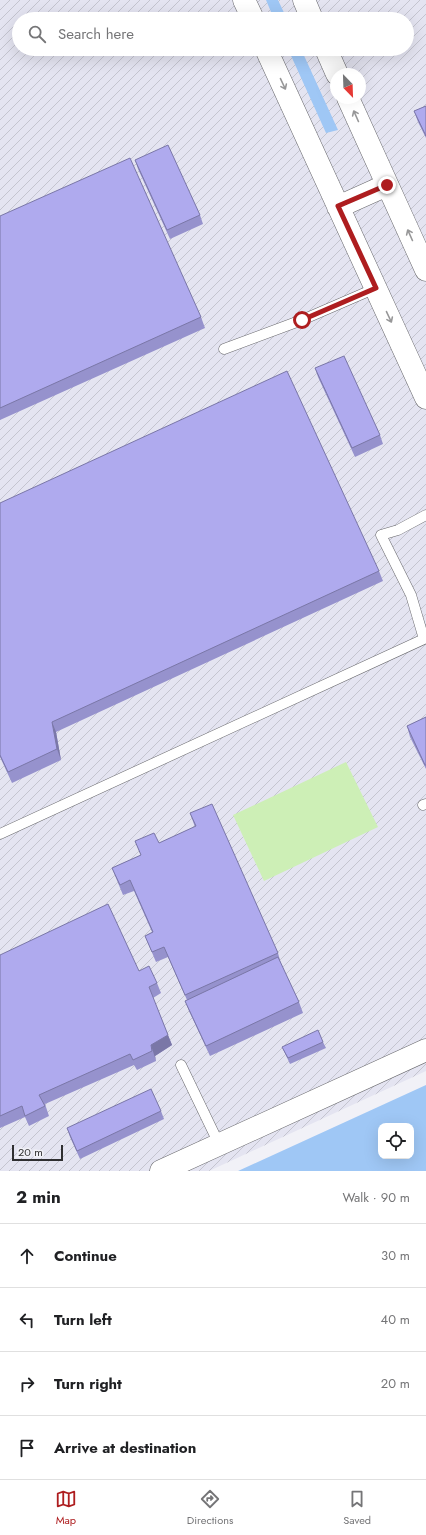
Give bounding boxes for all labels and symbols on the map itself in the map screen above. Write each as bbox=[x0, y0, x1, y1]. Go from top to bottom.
north arrow bbox=[330, 68, 366, 104]
one-way arrow bbox=[279, 78, 287, 90]
one-way arrow bbox=[352, 111, 359, 123]
route end bbox=[378, 176, 396, 194]
one-way arrow bbox=[406, 229, 413, 241]
route start bbox=[293, 311, 311, 329]
one-way arrow bbox=[386, 311, 393, 323]
scale bar bbox=[12, 1143, 63, 1162]

